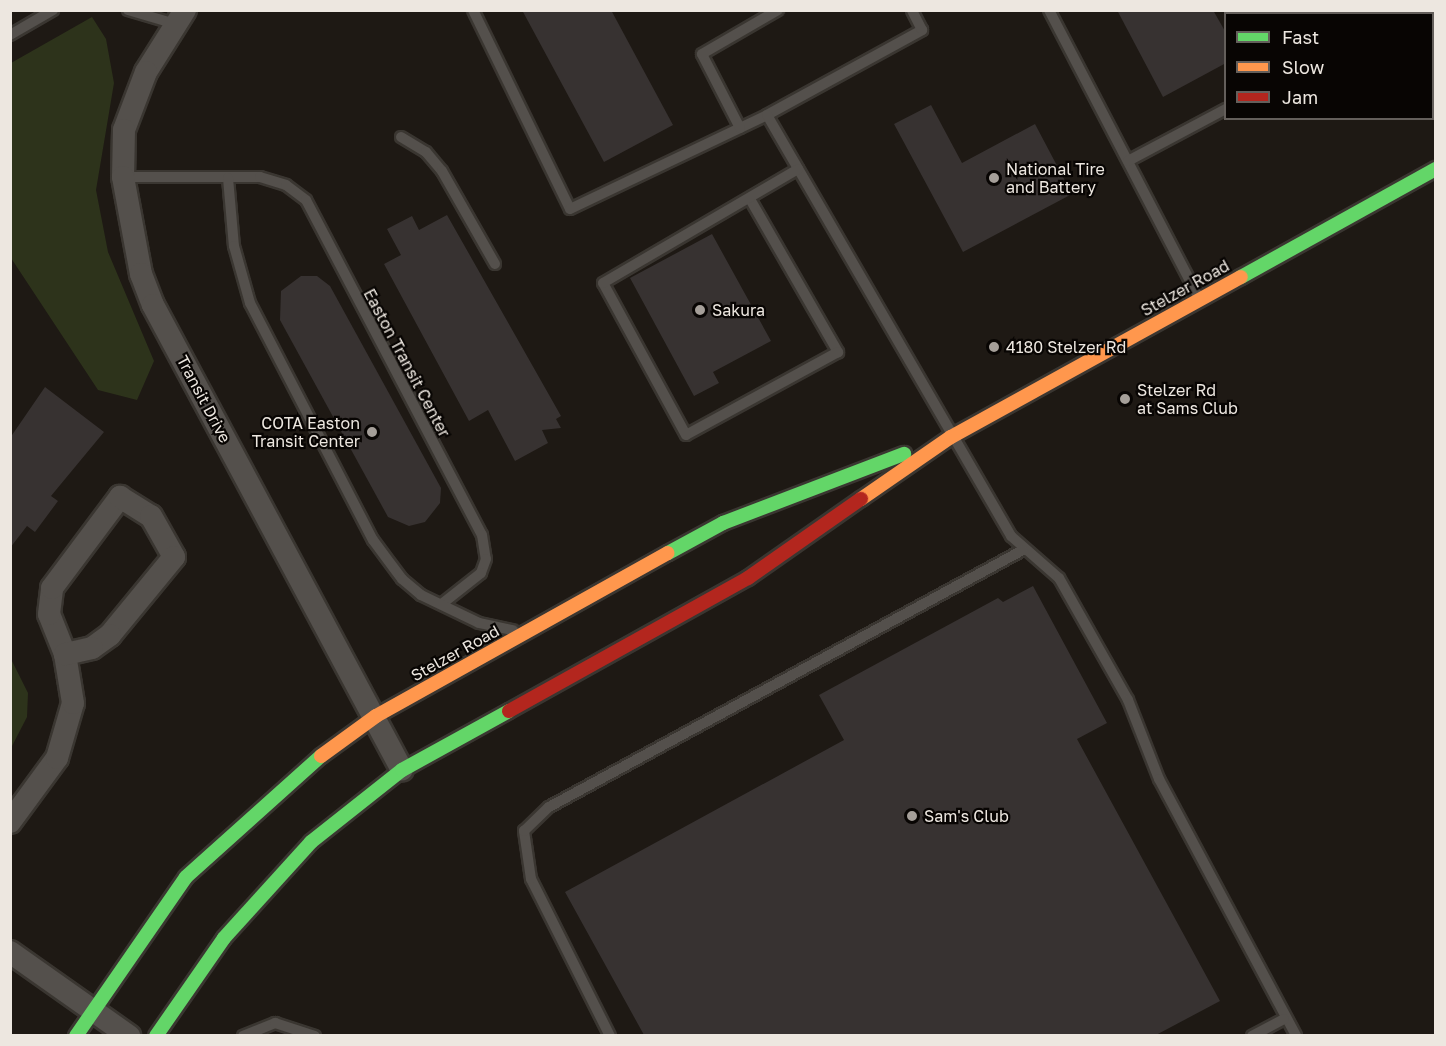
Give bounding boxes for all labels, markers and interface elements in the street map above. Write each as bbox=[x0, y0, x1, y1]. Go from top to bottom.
legend bbox=[1224, 12, 1434, 120]
text: Fast bbox=[1282, 26, 1319, 48]
text: Slow bbox=[1282, 56, 1324, 78]
text: Jam bbox=[1282, 86, 1318, 108]
place label: National Tire and Battery bbox=[1006, 159, 1105, 197]
marker: National Tire and Battery bbox=[987, 171, 1001, 185]
street label: Stelzer Road bbox=[1138, 256, 1232, 320]
street label: Easton Transit Center bbox=[360, 286, 454, 440]
place label: Sakura bbox=[712, 300, 765, 320]
marker: Sakura bbox=[693, 303, 707, 317]
place label: 4180 Stelzer Rd bbox=[1006, 337, 1126, 357]
marker: 4180 Stelzer Rd bbox=[987, 340, 1001, 354]
street label: Transit Drive bbox=[173, 352, 235, 446]
place label: Stelzer Rd at Sams Club bbox=[1137, 380, 1238, 418]
marker: Stelzer Rd at Sams Club bbox=[1118, 392, 1132, 406]
place label: COTA Easton Transit Center bbox=[252, 413, 360, 451]
marker: COTA Easton Transit Center bbox=[365, 425, 379, 439]
street label: Stelzer Road bbox=[408, 621, 502, 685]
place label: Sam's Club bbox=[924, 806, 1009, 826]
marker: Sam's Club bbox=[905, 809, 919, 823]

